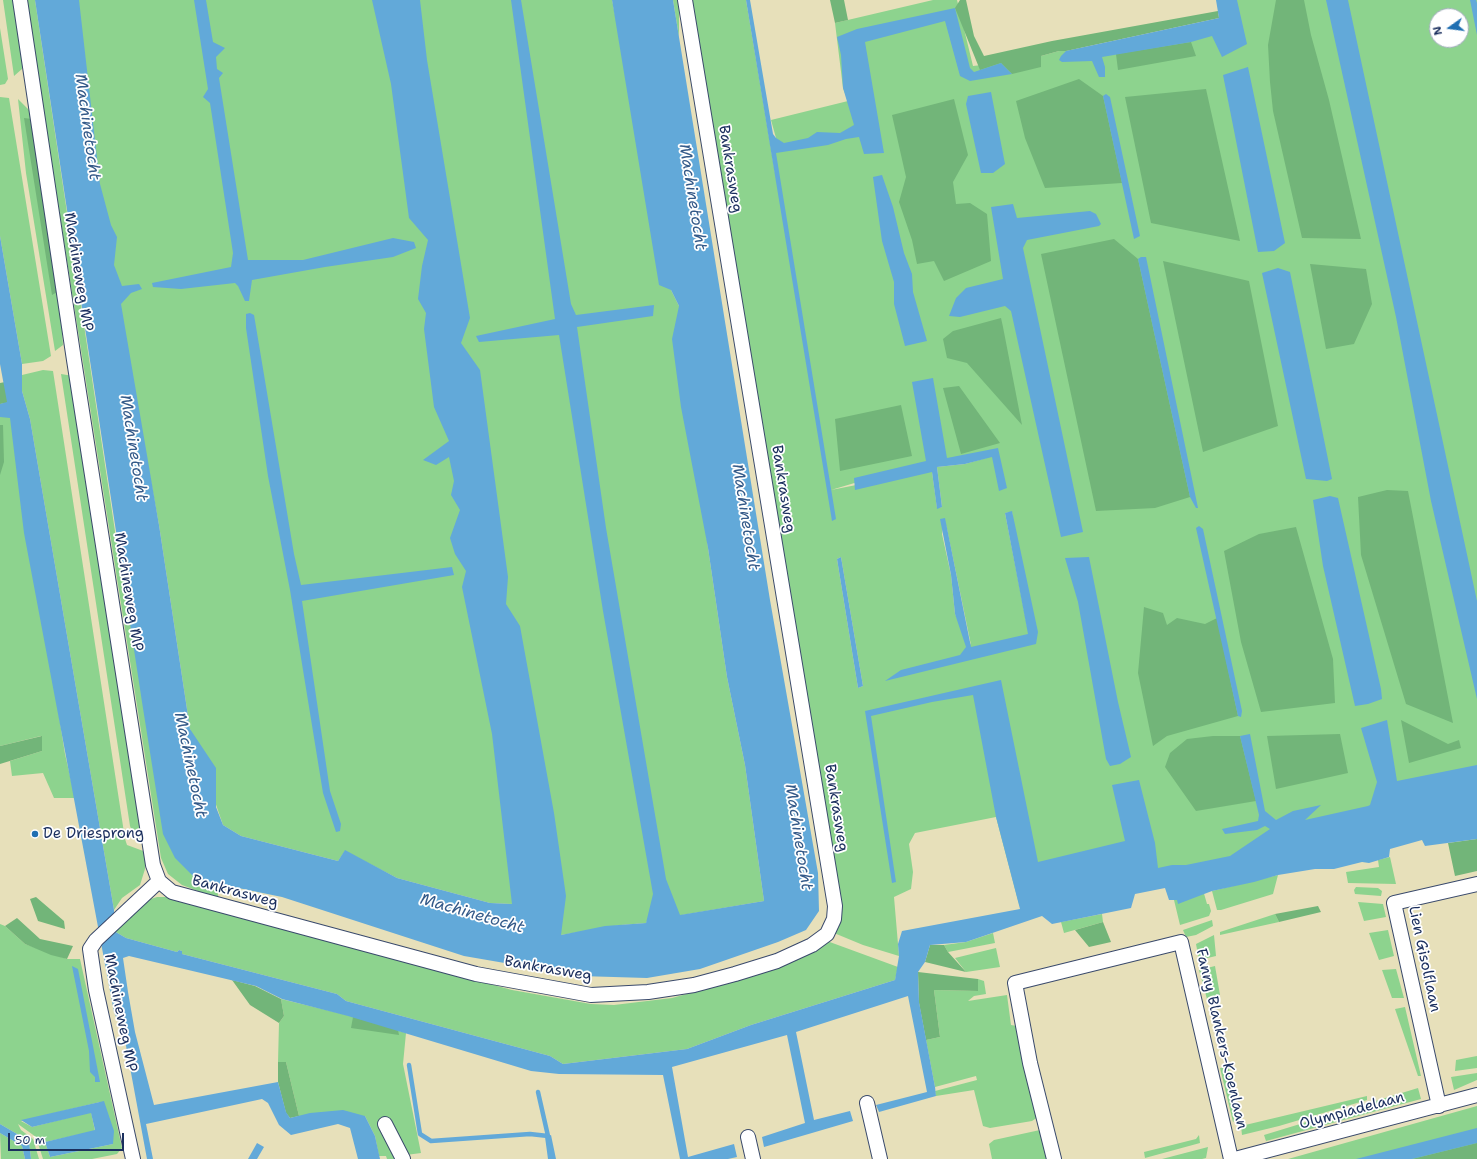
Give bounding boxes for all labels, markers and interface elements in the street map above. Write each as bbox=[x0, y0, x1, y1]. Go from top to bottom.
north arrow bbox=[1429, 8, 1469, 48]
text: N bbox=[1430, 25, 1446, 37]
water label: Machinetocht bbox=[70, 73, 104, 181]
street label: Bankrasweg bbox=[714, 124, 746, 214]
water label: Machinetocht bbox=[674, 143, 710, 251]
street label: Machineweg MP bbox=[60, 211, 96, 333]
water label: Machinetocht bbox=[115, 394, 151, 502]
street label: Bankrasweg bbox=[767, 444, 799, 534]
water label: Machinetocht bbox=[727, 463, 763, 571]
street label: Machineweg MP bbox=[110, 531, 146, 653]
water label: Machinetocht bbox=[169, 711, 211, 819]
street label: Bankrasweg bbox=[820, 763, 852, 853]
water label: Machinetocht bbox=[780, 783, 816, 891]
place label: De Driesprong bbox=[43, 825, 144, 843]
marker: De Driesprong bbox=[30, 829, 40, 839]
street label: Bankrasweg bbox=[190, 872, 280, 912]
water label: Machinetocht bbox=[418, 890, 526, 938]
street label: Lien Gisolflaan bbox=[1404, 904, 1444, 1014]
street label: Fanny Blankers-Koenlaan bbox=[1191, 947, 1251, 1131]
street label: Machineweg MP bbox=[100, 952, 140, 1074]
street label: Bankrasweg bbox=[503, 952, 593, 986]
street label: Olympiadelaan bbox=[1297, 1088, 1407, 1134]
scale bar bbox=[10, 1125, 126, 1151]
text: 50 m bbox=[15, 1132, 45, 1148]

